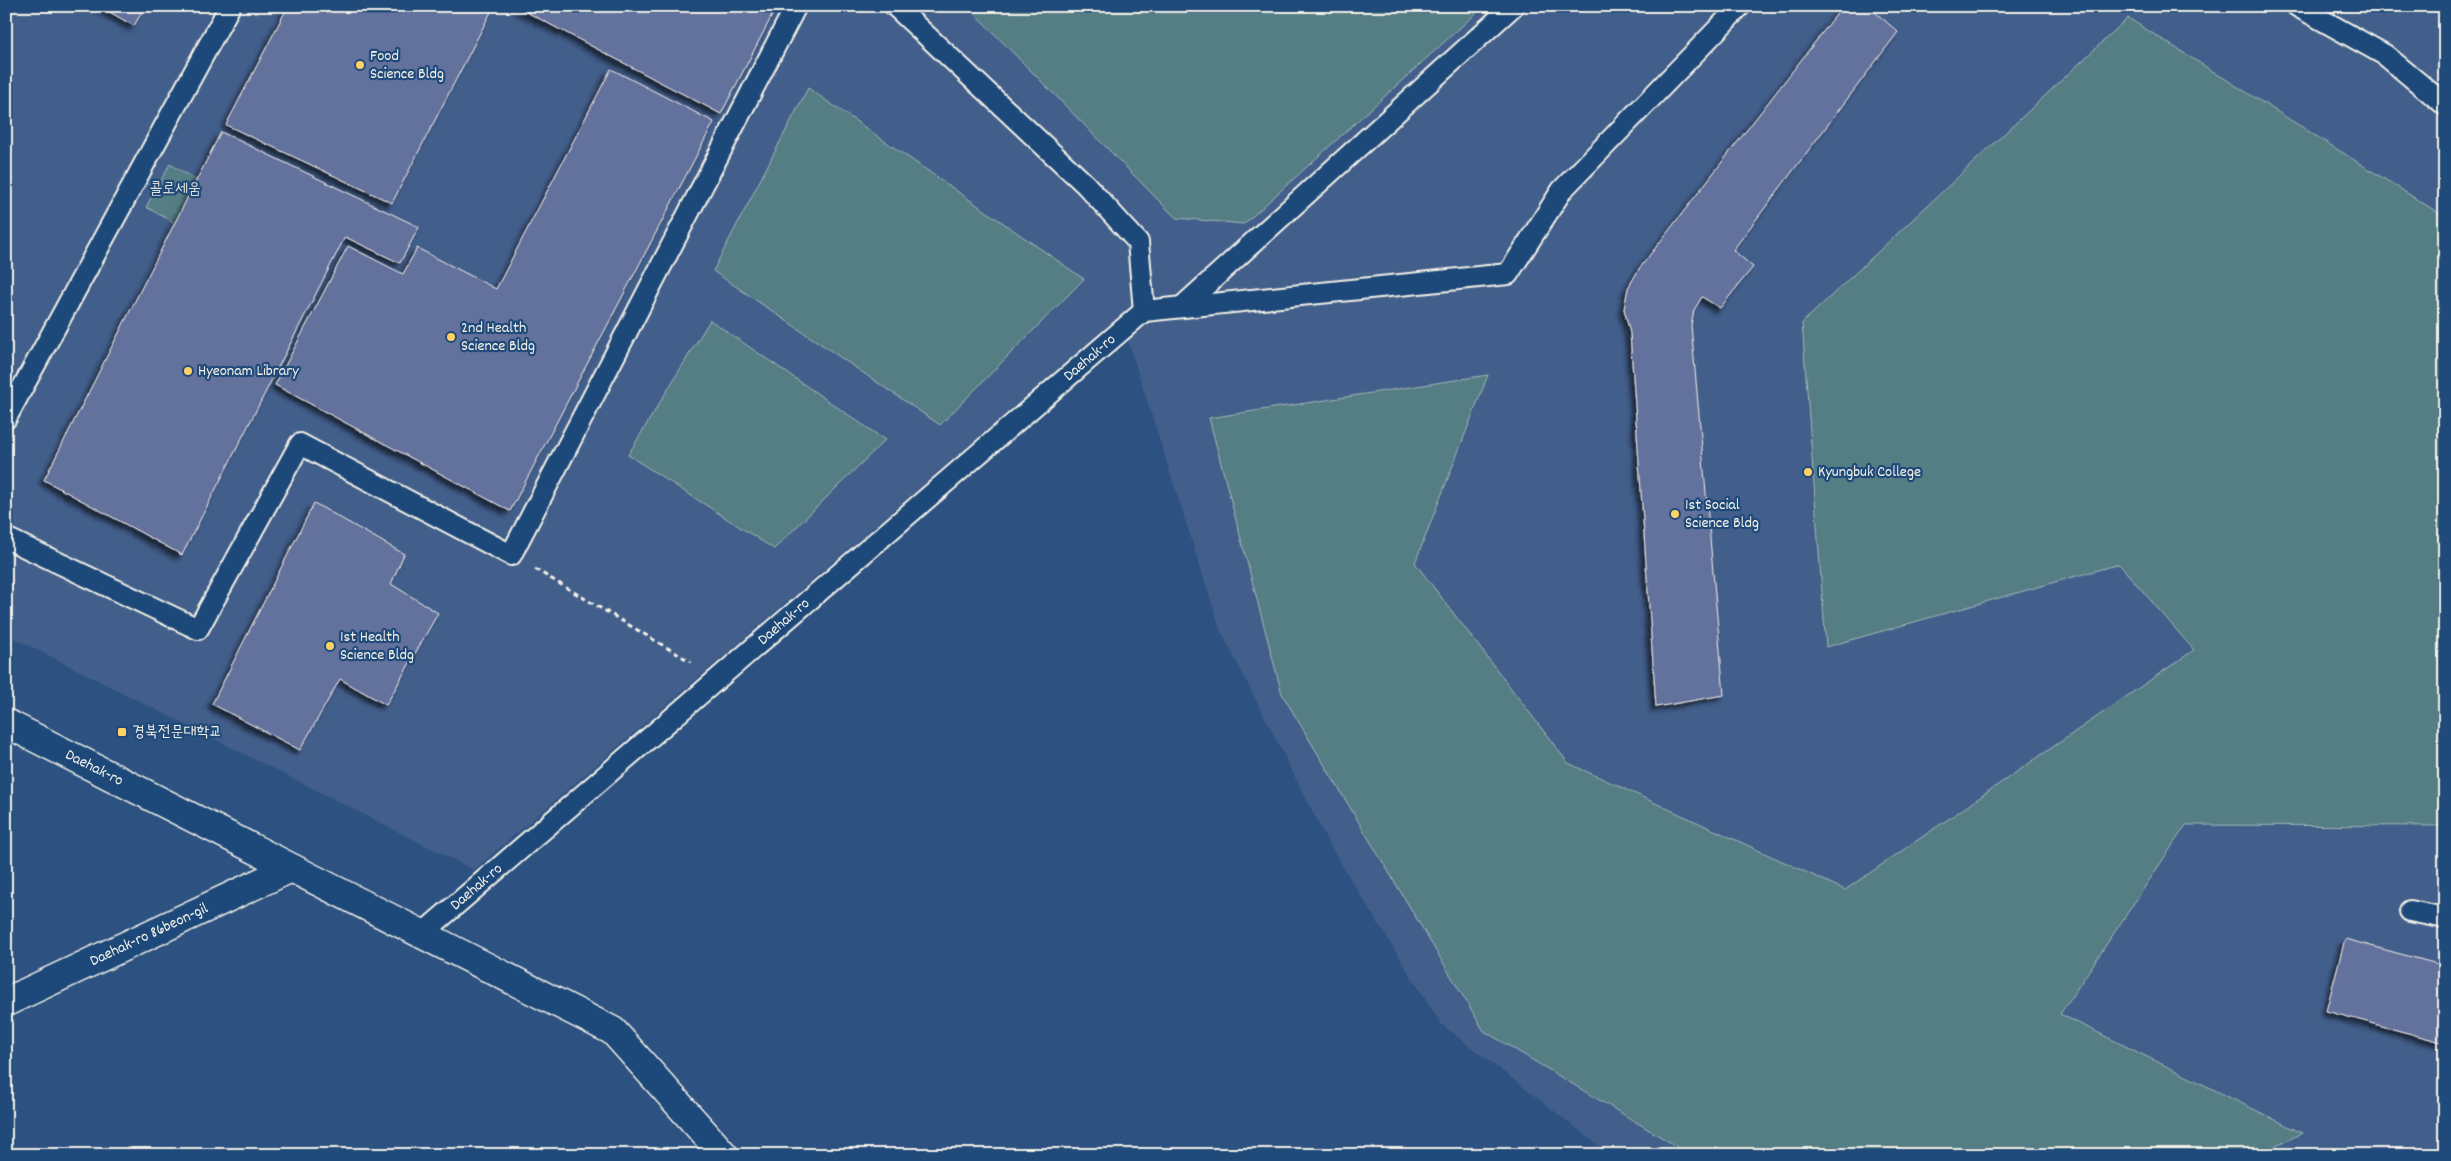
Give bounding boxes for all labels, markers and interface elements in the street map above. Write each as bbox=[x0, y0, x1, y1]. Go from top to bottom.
place label: Food Science Bldg bbox=[370, 45, 444, 86]
marker: Food Science Bldg bbox=[354, 59, 366, 71]
park label: 콜로세움 bbox=[149, 178, 201, 201]
place label: 2nd Health Science Bldg bbox=[461, 317, 535, 358]
street label: Daehak-ro bbox=[1058, 329, 1121, 387]
marker: 2nd Health Science Bldg bbox=[445, 331, 457, 343]
place label: Hyeonam Library bbox=[198, 360, 299, 383]
marker: Hyeonam Library bbox=[182, 365, 194, 377]
place label: Kyungbuk College bbox=[1818, 461, 1921, 484]
marker: Kyungbuk College bbox=[1802, 466, 1814, 478]
place label: 1st Social Science Bldg bbox=[1685, 494, 1759, 535]
marker: 1st Social Science Bldg bbox=[1669, 508, 1681, 520]
street label: Daehak-ro bbox=[753, 593, 815, 651]
place label: 1st Health Science Bldg bbox=[340, 626, 414, 667]
marker: 1st Health Science Bldg bbox=[324, 640, 336, 652]
place label: 경북전문대학교 bbox=[132, 721, 222, 744]
marker: 경북전문대학교 bbox=[116, 726, 128, 738]
street label: Daehak-ro bbox=[61, 743, 127, 792]
street label: Daehak-ro bbox=[445, 858, 508, 916]
street label: Daehak-ro 86beon-gil bbox=[86, 897, 212, 973]

